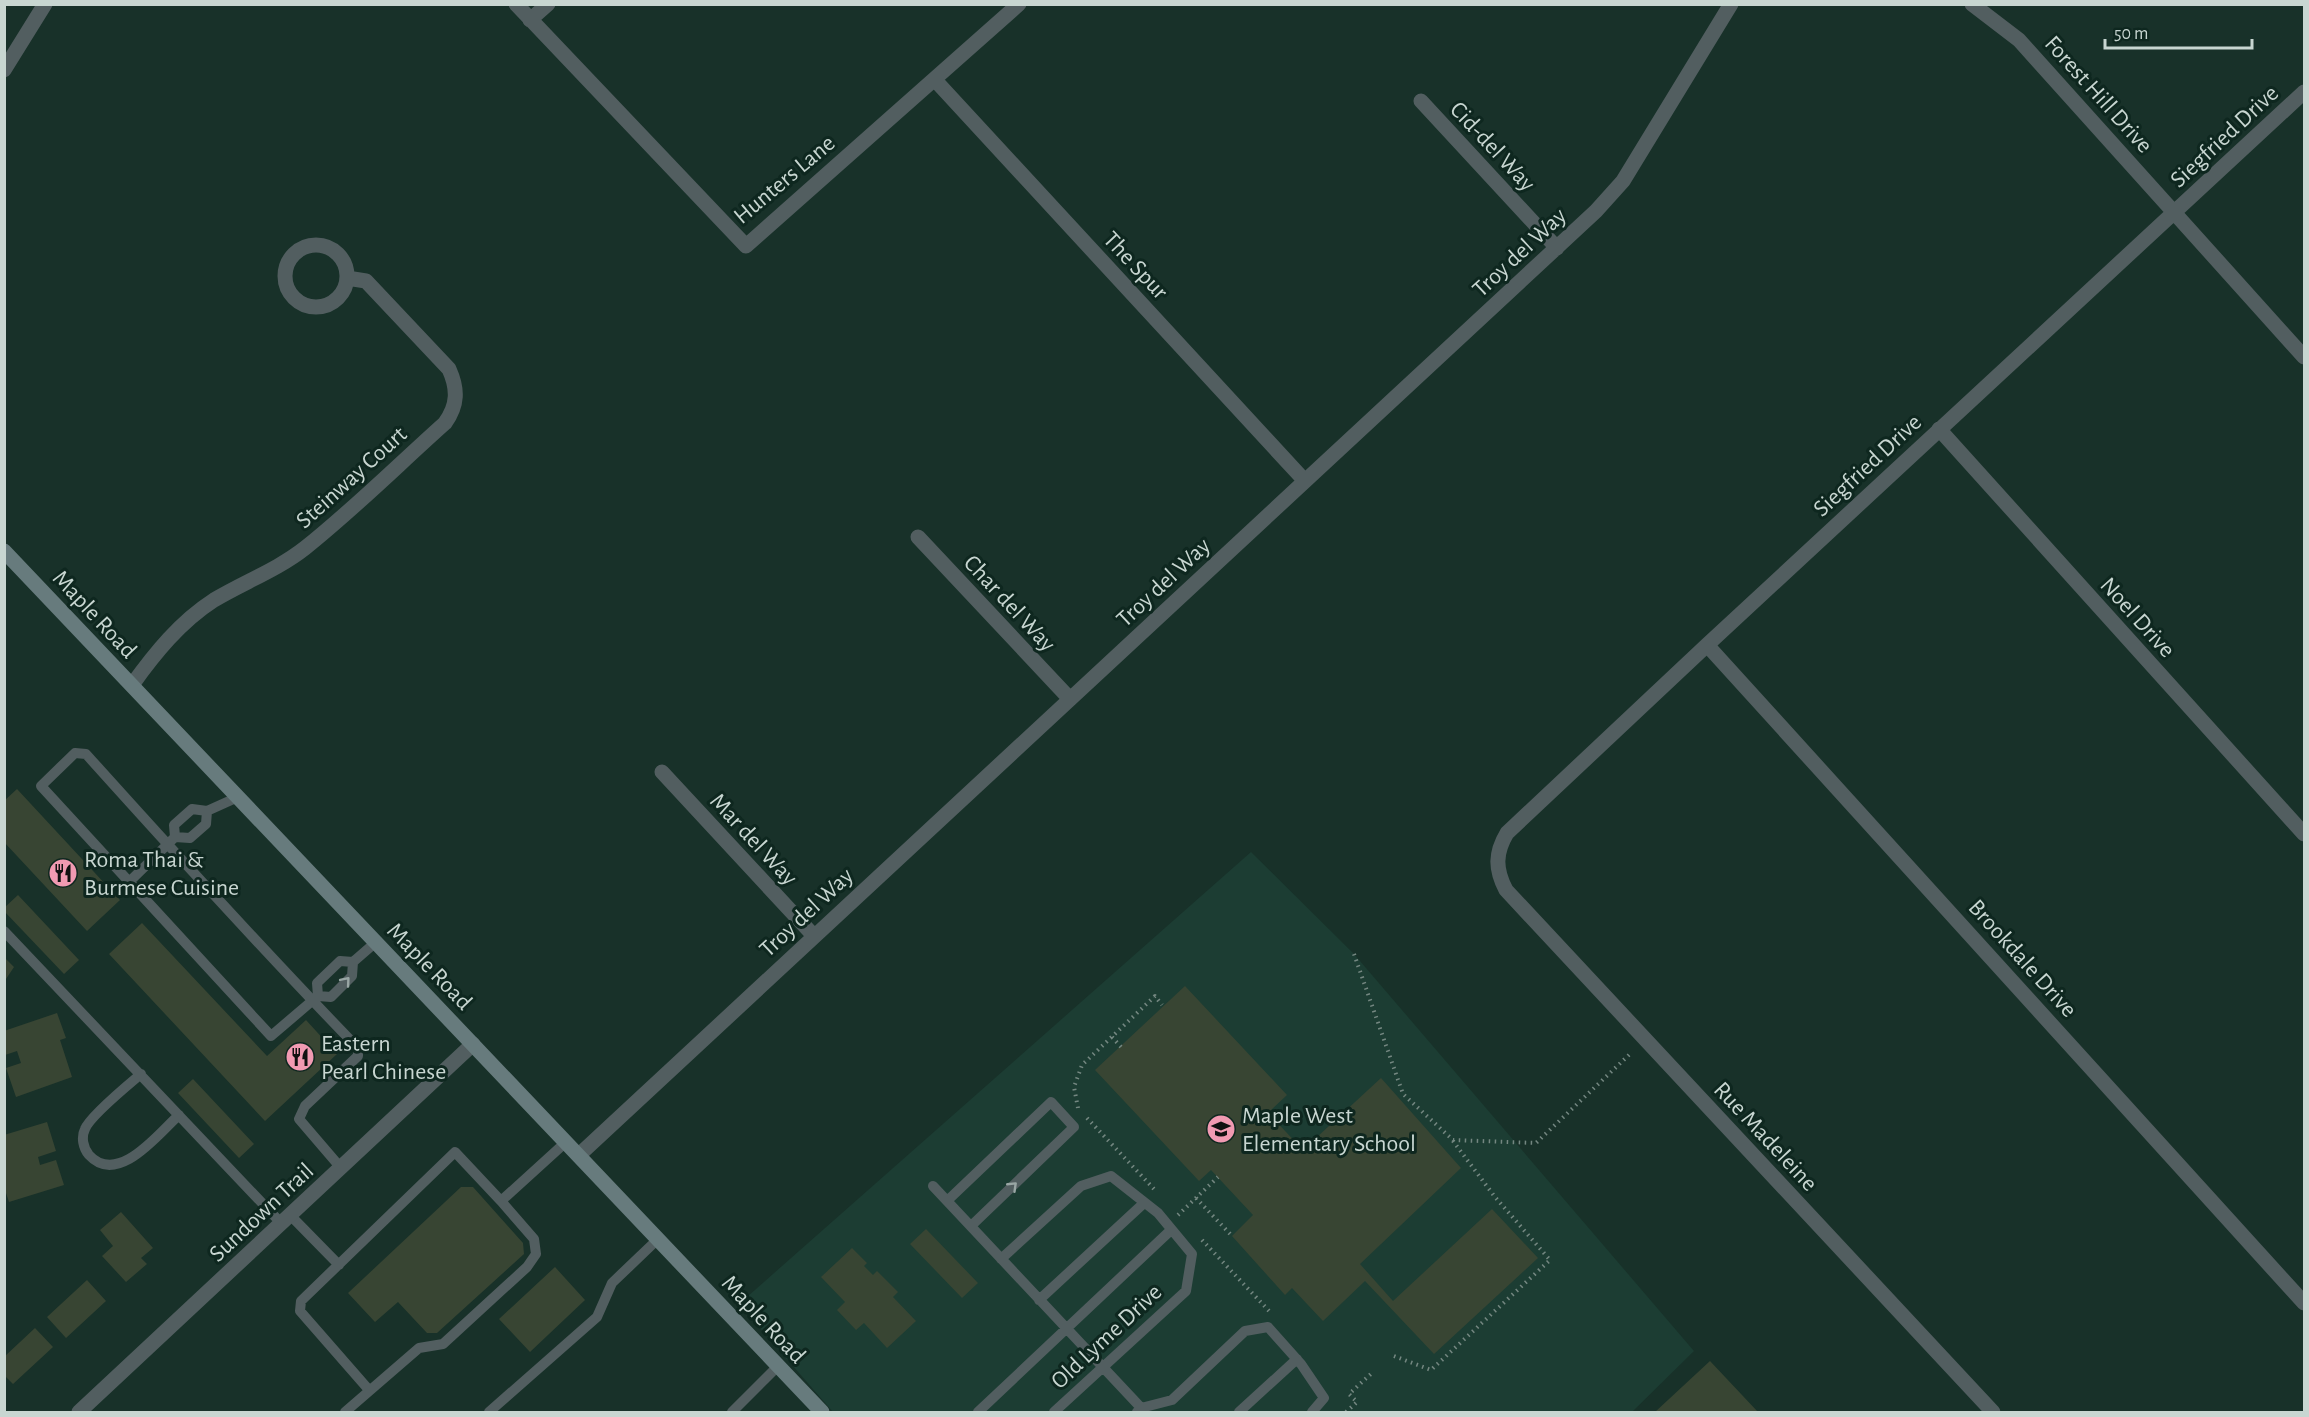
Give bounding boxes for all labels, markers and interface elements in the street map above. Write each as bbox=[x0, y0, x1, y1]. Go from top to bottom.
scale bar bbox=[2105, 12, 2252, 50]
text: 50 m bbox=[2114, 25, 2148, 43]
street label: Forest Hill Drive bbox=[2040, 32, 2157, 158]
street label: Siegfried Drive bbox=[2166, 81, 2283, 193]
street label: Cid-del Way bbox=[1445, 97, 1539, 196]
street label: Hunters Lane bbox=[730, 131, 840, 229]
street label: Troy del Way bbox=[1468, 204, 1571, 302]
street label: The Spur bbox=[1098, 227, 1172, 304]
street label: Siegfried Drive bbox=[1809, 410, 1926, 522]
street label: Steinway Court bbox=[292, 422, 412, 533]
street label: Troy del Way bbox=[1112, 534, 1215, 632]
street label: Char del Way bbox=[959, 551, 1060, 657]
street label: Maple Road bbox=[48, 566, 141, 663]
street label: Noel Drive bbox=[2095, 573, 2179, 662]
street label: Mar del Way bbox=[705, 789, 802, 890]
place label: Roma Thai & Burmese Cuisine bbox=[84, 848, 239, 900]
restaurant icon: Roma Thai & Burmese Cuisine bbox=[47, 857, 79, 889]
street label: Troy del Way bbox=[755, 864, 858, 962]
street label: Brookdale Drive bbox=[1964, 895, 2081, 1022]
street label: Maple Road bbox=[382, 919, 476, 1015]
one-way arrow bbox=[338, 977, 349, 988]
place label: Eastern Pearl Chinese bbox=[321, 1032, 446, 1084]
restaurant icon: Eastern Pearl Chinese bbox=[284, 1041, 316, 1073]
street label: Rue Madeleine bbox=[1709, 1077, 1822, 1196]
place label: Maple West Elementary School bbox=[1242, 1104, 1416, 1156]
school or university icon: Maple West Elementary School bbox=[1205, 1113, 1237, 1145]
street label: Sundown Trail bbox=[205, 1159, 318, 1267]
one-way arrow bbox=[1005, 1182, 1016, 1193]
street label: Maple Road bbox=[717, 1271, 810, 1368]
street label: Old Lyme Drive bbox=[1047, 1280, 1167, 1394]

